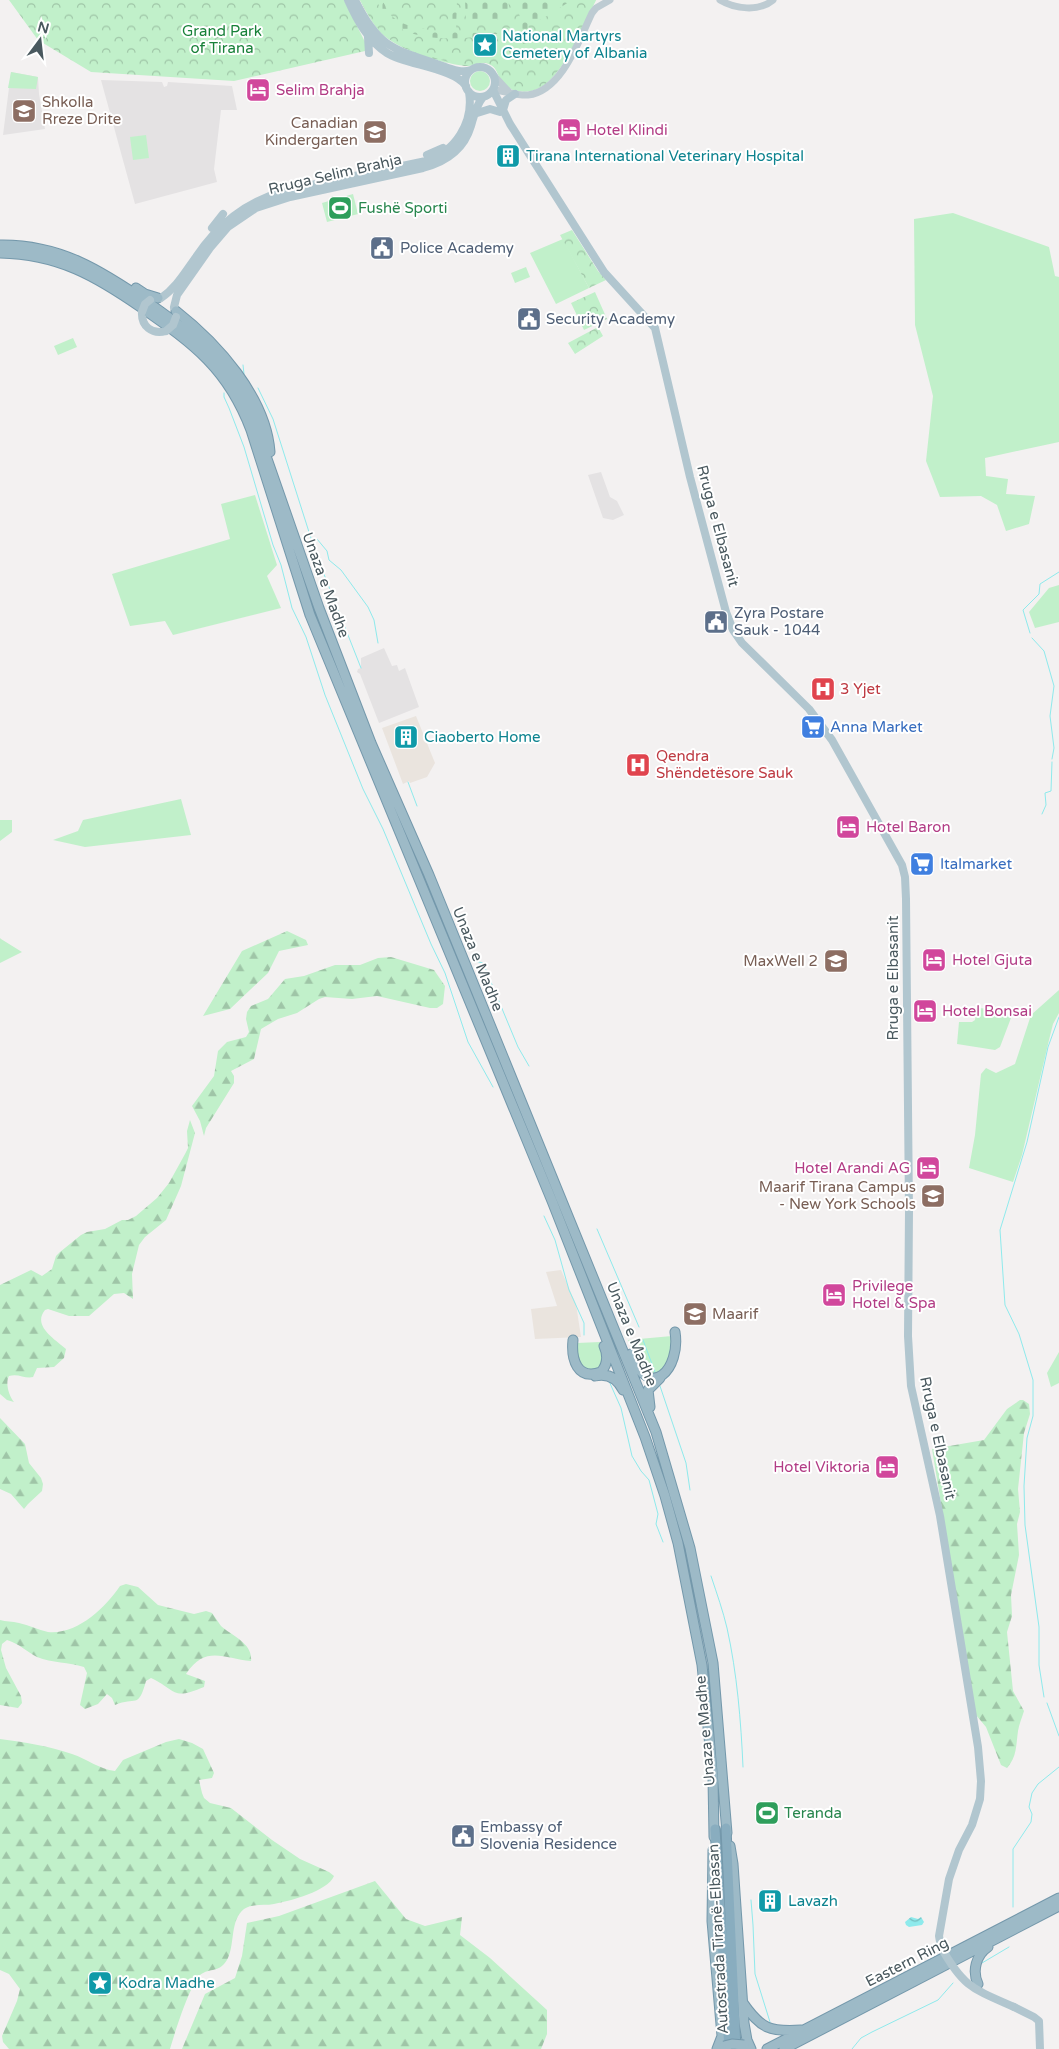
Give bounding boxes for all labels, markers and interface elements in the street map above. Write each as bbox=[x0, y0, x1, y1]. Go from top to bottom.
north arrow bbox=[15, 15, 65, 65]
text: N bbox=[36, 18, 51, 38]
park label: Grand Park of Tirana bbox=[182, 22, 262, 57]
place label: National Martyrs Cemetery of Albania bbox=[502, 27, 647, 62]
place icon: National Martyrs Cemetery of Albania bbox=[472, 32, 498, 58]
hotel icon: Selim Brahja bbox=[245, 77, 271, 103]
place label: Selim Brahja bbox=[276, 81, 365, 99]
place label: Shkolla Rreze Drite bbox=[42, 93, 121, 128]
school or university icon: Shkolla Rreze Drite bbox=[11, 98, 37, 124]
place label: Canadian Kindergarten bbox=[265, 114, 358, 149]
hotel icon: Hotel Klindi bbox=[556, 117, 582, 143]
school or university icon: Canadian Kindergarten bbox=[362, 119, 388, 145]
place label: Hotel Klindi bbox=[586, 121, 668, 139]
building icon: Tirana International Veterinary Hospital bbox=[495, 143, 521, 169]
place label: Tirana International Veterinary Hospital bbox=[526, 147, 804, 165]
street label: Rruga Selim Brahja bbox=[267, 150, 403, 198]
sports icon: Fushë Sporti bbox=[327, 195, 353, 221]
place label: Fushë Sporti bbox=[358, 199, 447, 217]
public building icon: Police Academy bbox=[369, 235, 395, 261]
place label: Police Academy bbox=[400, 239, 514, 257]
public building icon: Security Academy bbox=[516, 306, 542, 332]
place label: Security Academy bbox=[546, 310, 675, 328]
street label: Rruga e Elbasanit bbox=[693, 463, 743, 589]
street label: Unaza e Madhe bbox=[299, 530, 353, 640]
place label: Zyra Postare Sauk - 1044 bbox=[734, 604, 824, 639]
public building icon: Zyra Postare Sauk - 1044 bbox=[703, 609, 729, 635]
hospital icon: 3 Yjet bbox=[810, 676, 836, 702]
place label: 3 Yjet bbox=[840, 680, 881, 698]
supermarket icon: Anna Market bbox=[800, 714, 826, 740]
place label: Anna Market bbox=[830, 718, 923, 736]
building icon: Ciaoberto Home bbox=[393, 724, 419, 750]
place label: Ciaoberto Home bbox=[424, 728, 541, 746]
place label: Qendra Shëndetësore Sauk bbox=[656, 747, 793, 782]
hospital icon: Qendra Shëndetësore Sauk bbox=[625, 752, 651, 778]
hotel icon: Hotel Baron bbox=[835, 814, 861, 840]
place label: Hotel Baron bbox=[866, 818, 951, 836]
supermarket icon: Italmarket bbox=[909, 851, 935, 877]
place label: Italmarket bbox=[940, 855, 1012, 873]
street label: Unaza e Madhe bbox=[449, 904, 507, 1014]
street label: Rruga e Elbasanit bbox=[884, 915, 902, 1041]
hotel icon: Hotel Gjuta bbox=[921, 947, 947, 973]
school or university icon: MaxWell 2 bbox=[823, 948, 849, 974]
place label: Hotel Gjuta bbox=[952, 951, 1032, 969]
place label: MaxWell 2 bbox=[743, 952, 818, 970]
hotel icon: Hotel Bonsai bbox=[912, 998, 938, 1024]
place label: Hotel Bonsai bbox=[942, 1002, 1032, 1020]
hotel icon: Hotel Arandi AG bbox=[915, 1155, 941, 1181]
place label: Hotel Arandi AG bbox=[794, 1159, 910, 1177]
place label: Maarif Tirana Campus - New York Schools bbox=[759, 1178, 916, 1213]
school or university icon: Maarif Tirana Campus - New York Schools bbox=[920, 1183, 946, 1209]
place label: Privilege Hotel & Spa bbox=[852, 1277, 936, 1312]
street label: Unaza e Madhe bbox=[603, 1279, 661, 1389]
hotel icon: Privilege Hotel & Spa bbox=[821, 1282, 847, 1308]
school or university icon: Maarif bbox=[682, 1301, 708, 1327]
place label: Maarif bbox=[712, 1305, 759, 1323]
street label: Rruga e Elbasanit bbox=[916, 1375, 960, 1501]
hotel icon: Hotel Viktoria bbox=[874, 1454, 900, 1480]
place label: Hotel Viktoria bbox=[773, 1458, 870, 1476]
street label: Unaza e Madhe bbox=[691, 1675, 719, 1787]
sports icon: Teranda bbox=[754, 1800, 780, 1826]
place label: Teranda bbox=[784, 1804, 842, 1822]
place label: Embassy of Slovenia Residence bbox=[480, 1818, 617, 1853]
public building icon: Embassy of Slovenia Residence bbox=[450, 1823, 476, 1849]
street label: Autostrada Tiranë-Elbasan bbox=[704, 1844, 732, 2034]
building icon: Lavazh bbox=[757, 1888, 783, 1914]
place label: Lavazh bbox=[788, 1892, 838, 1910]
street label: Eastern Ring bbox=[862, 1933, 952, 1991]
place icon: Kodra Madhe bbox=[87, 1970, 113, 1996]
place label: Kodra Madhe bbox=[118, 1974, 215, 1992]

